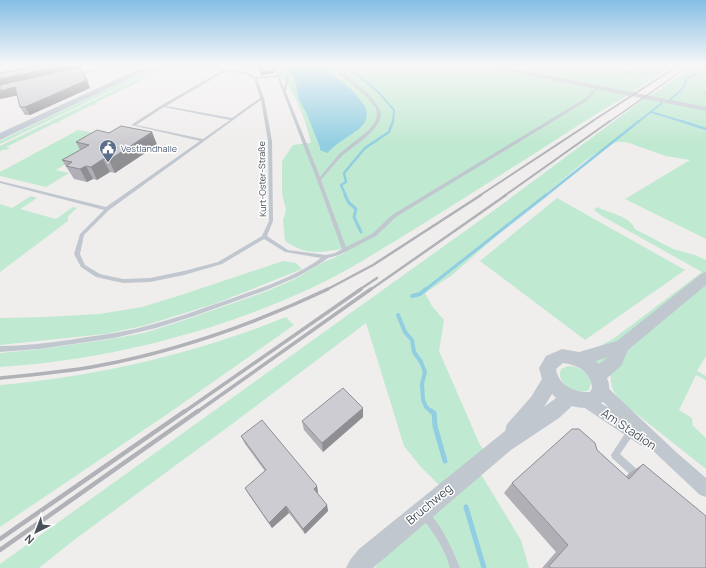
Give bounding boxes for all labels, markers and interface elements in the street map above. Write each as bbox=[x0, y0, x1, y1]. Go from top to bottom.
public building icon: Vestlandhalle bbox=[98, 138, 118, 163]
street label: Kurt-Oster-Straße bbox=[255, 141, 269, 217]
place label: Vestlandhalle bbox=[121, 142, 177, 155]
street label: Am Stadion bbox=[598, 404, 660, 454]
street label: Bruchweg bbox=[402, 480, 456, 528]
north arrow bbox=[16, 512, 56, 552]
text: N bbox=[21, 532, 37, 548]

